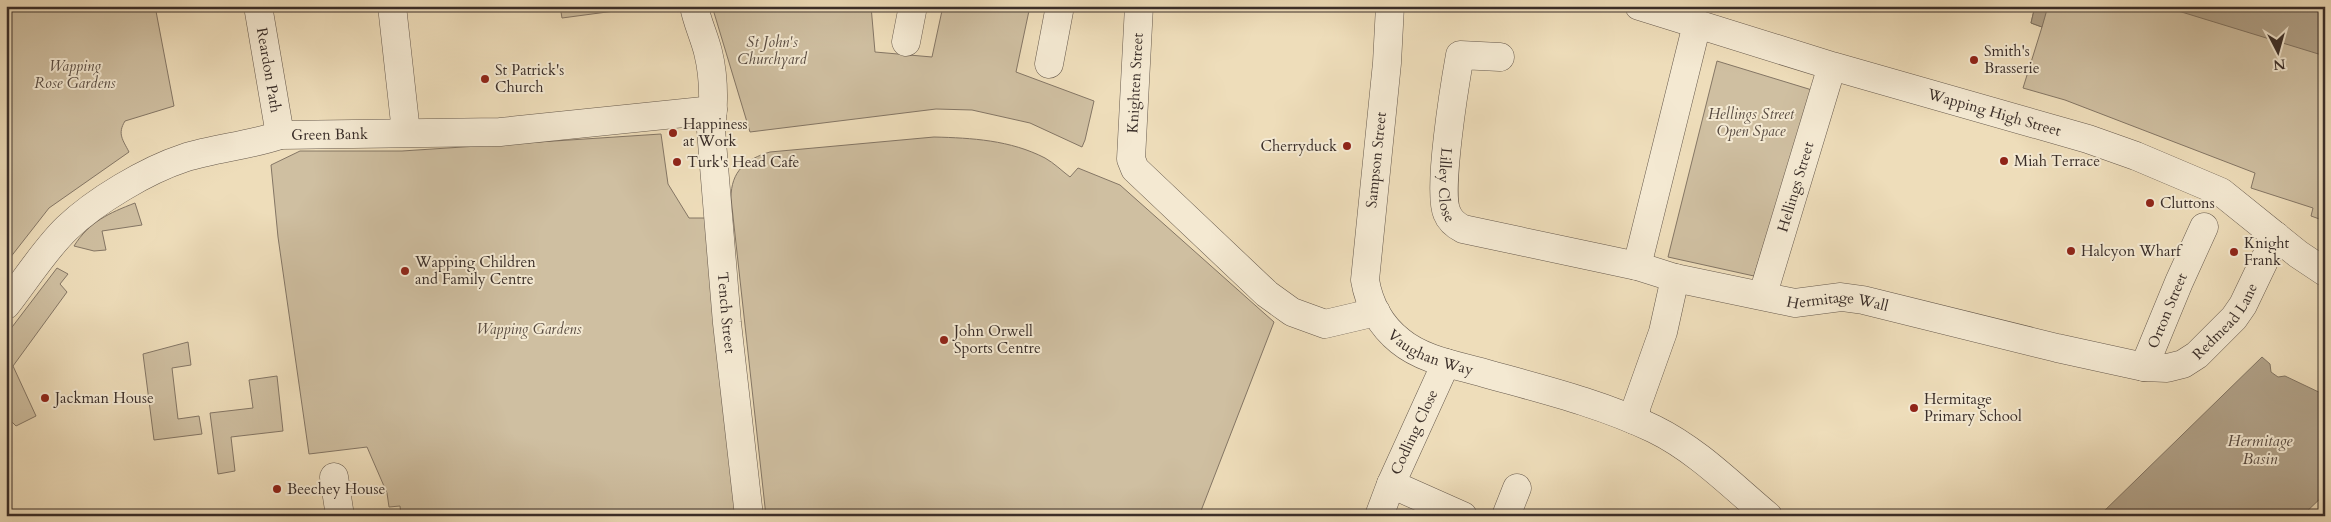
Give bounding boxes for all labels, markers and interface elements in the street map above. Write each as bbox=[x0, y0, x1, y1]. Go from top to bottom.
street label: Reardon Path bbox=[252, 26, 286, 115]
north arrow bbox=[2254, 28, 2304, 78]
park label: St John's Churchyard bbox=[737, 32, 807, 69]
street label: Knighten Street bbox=[1122, 32, 1148, 134]
place label: Smith's Brasserie bbox=[1984, 41, 2040, 78]
marker: Smith's Brasserie bbox=[1968, 54, 1980, 66]
text: N bbox=[2272, 54, 2286, 75]
park label: Wapping Rose Gardens bbox=[34, 56, 116, 93]
place label: St Patrick's Church bbox=[495, 60, 564, 97]
marker: St Patrick's Church bbox=[479, 73, 491, 85]
street label: Wapping High Street bbox=[1924, 84, 2064, 141]
park label: Hellings Street Open Space bbox=[1708, 104, 1795, 141]
street label: Sampson Street bbox=[1361, 111, 1391, 209]
place label: Happiness at Work bbox=[683, 114, 748, 151]
street label: Green Bank bbox=[291, 124, 368, 145]
marker: Happiness at Work bbox=[667, 127, 679, 139]
place label: Cherryduck bbox=[1261, 136, 1337, 156]
street label: Hellings Street bbox=[1772, 139, 1819, 234]
marker: Cherryduck bbox=[1341, 140, 1353, 152]
street label: Lilley Close bbox=[1434, 147, 1460, 226]
place label: Miah Terrace bbox=[2014, 151, 2100, 171]
place label: Turk's Head Cafe bbox=[687, 152, 800, 172]
marker: Miah Terrace bbox=[1998, 155, 2010, 167]
marker: Turk's Head Cafe bbox=[671, 156, 683, 168]
place label: Cluttons bbox=[2160, 193, 2215, 213]
marker: Cluttons bbox=[2144, 197, 2156, 209]
place label: Knight Frank bbox=[2244, 233, 2290, 270]
place label: Halcyon Wharf bbox=[2081, 241, 2183, 261]
marker: Halcyon Wharf bbox=[2065, 245, 2077, 257]
marker: Knight Frank bbox=[2228, 246, 2240, 258]
place label: Wapping Children and Family Centre bbox=[414, 252, 536, 289]
marker: Wapping Children and Family Centre bbox=[399, 265, 411, 277]
street label: Orton Street bbox=[2143, 269, 2192, 351]
street label: Tench Street bbox=[713, 271, 740, 355]
street label: Redmead Lane bbox=[2188, 280, 2262, 364]
street label: Hermitage Wall bbox=[1785, 287, 1891, 316]
park label: Wapping Gardens bbox=[476, 319, 582, 339]
place label: John Orwell Sports Centre bbox=[952, 321, 1041, 358]
street label: Vaughan Way bbox=[1383, 325, 1476, 380]
marker: John Orwell Sports Centre bbox=[938, 334, 950, 346]
street label: Codling Close bbox=[1386, 386, 1443, 478]
place label: Jackman House bbox=[53, 388, 154, 408]
place label: Hermitage Primary School bbox=[1924, 389, 2022, 426]
marker: Jackman House bbox=[39, 392, 51, 404]
marker: Hermitage Primary School bbox=[1908, 402, 1920, 414]
water label: Hermitage Basin bbox=[2228, 430, 2293, 470]
place label: Beechey House bbox=[287, 479, 386, 499]
marker: Beechey House bbox=[271, 483, 283, 495]

